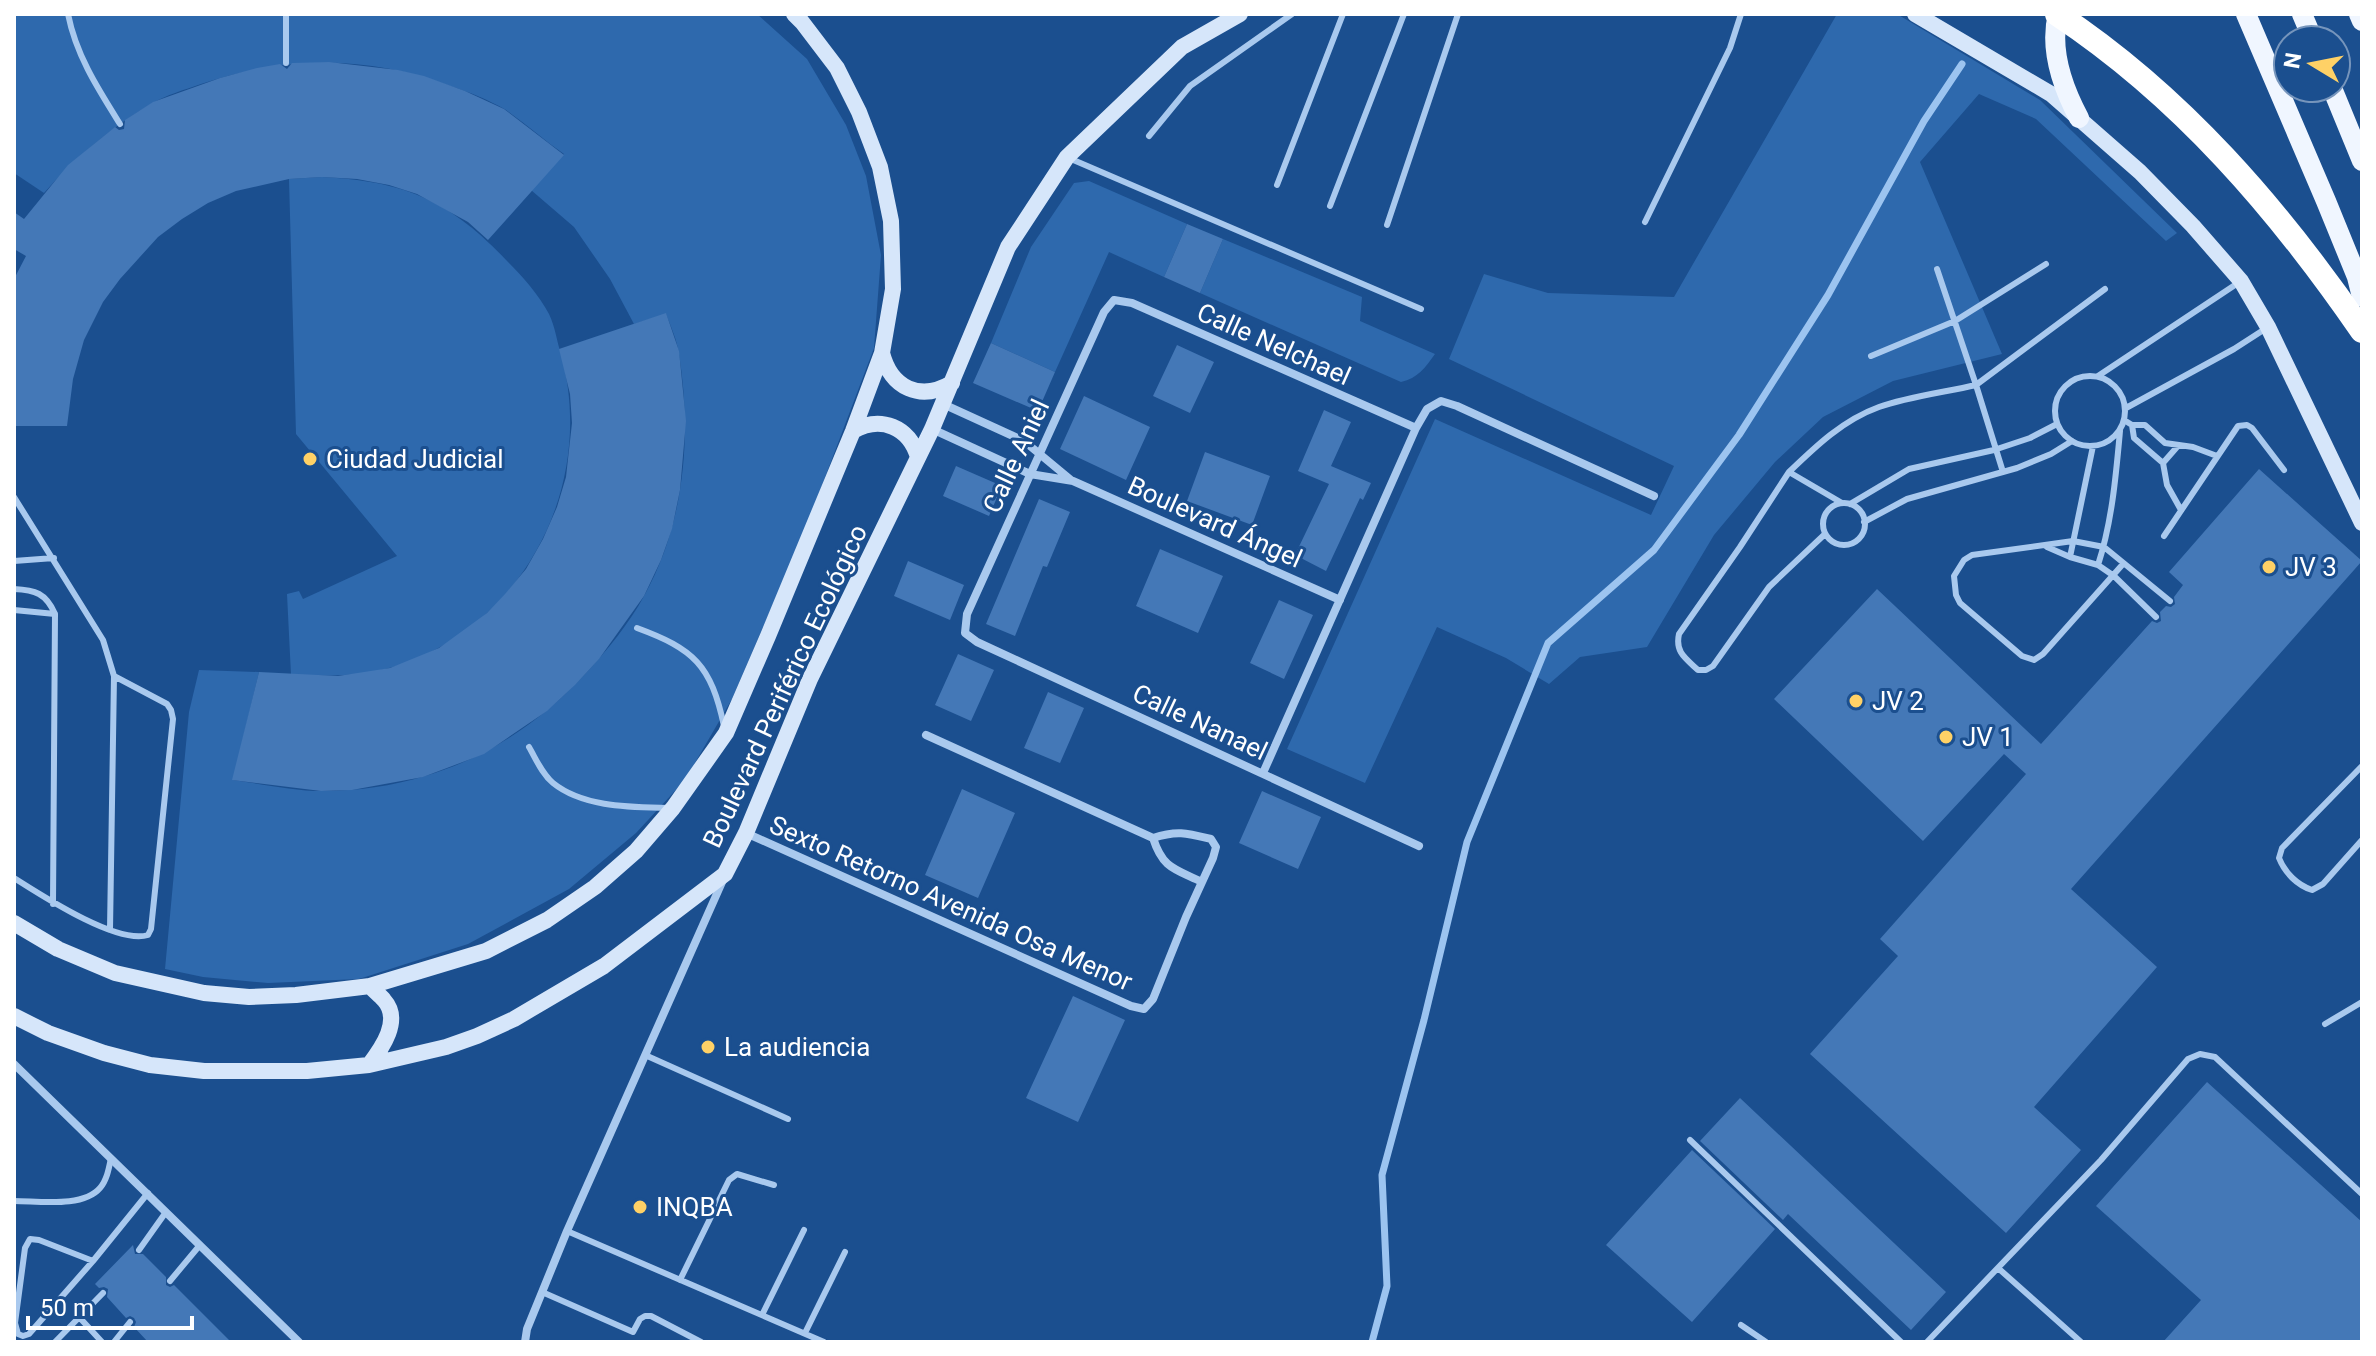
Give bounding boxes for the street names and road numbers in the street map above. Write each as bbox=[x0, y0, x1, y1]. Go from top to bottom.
street label: Calle Nelchael bbox=[1193, 297, 1355, 391]
street label: Calle Aniel bbox=[977, 395, 1055, 517]
street label: Boulevard Ángel bbox=[1123, 470, 1307, 574]
street label: Boulevard Periférico Ecológico bbox=[697, 520, 873, 852]
street label: Calle Nanael bbox=[1128, 678, 1272, 766]
street label: Sexto Retorno Avenida Osa Menor bbox=[765, 809, 1137, 997]

